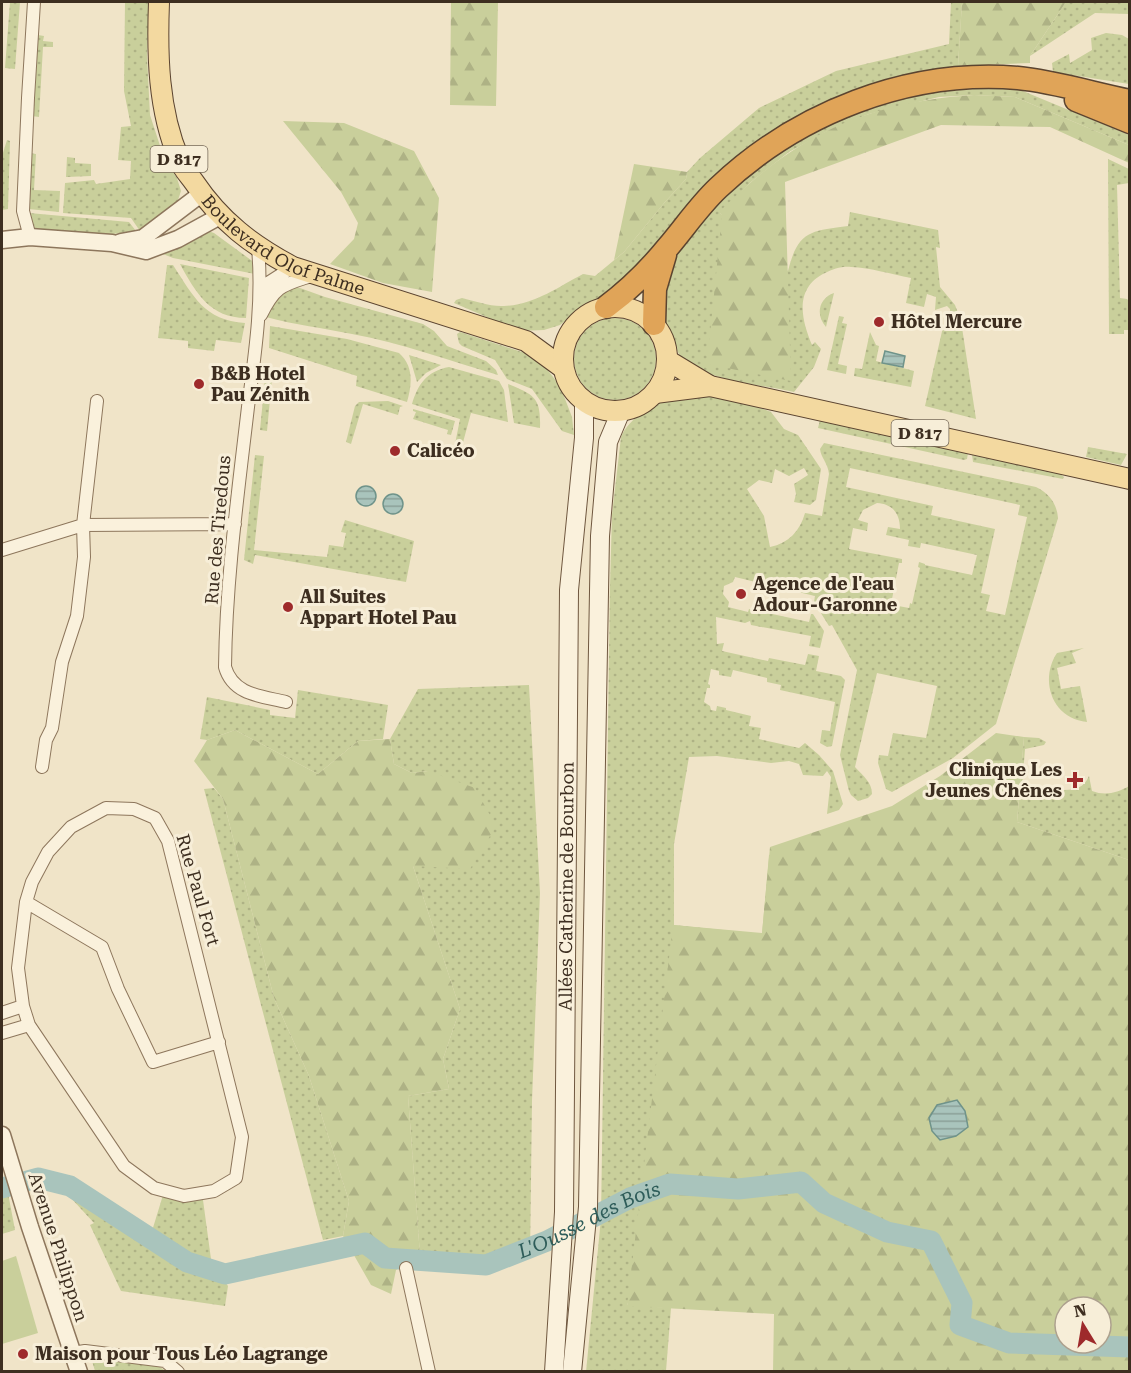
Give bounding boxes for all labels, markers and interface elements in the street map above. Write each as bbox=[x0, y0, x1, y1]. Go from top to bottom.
road number: D 817 bbox=[150, 146, 207, 172]
street label: Boulevard Olof Palme bbox=[197, 190, 368, 299]
place label: Hôtel Mercure bbox=[891, 311, 1023, 332]
marker: Hôtel Mercure bbox=[872, 315, 886, 329]
place label: B&B Hotel Pau Zénith bbox=[211, 363, 310, 405]
marker: B&B Hotel Pau Zénith bbox=[192, 377, 206, 391]
road number: D 817 bbox=[892, 420, 948, 446]
place label: Calicéo bbox=[407, 440, 475, 461]
marker: Calicéo bbox=[388, 444, 402, 458]
street label: Rue des Tiredous bbox=[201, 454, 234, 605]
place label: Agence de l'eau Adour-Garonne bbox=[753, 573, 898, 615]
place label: All Suites Appart Hotel Pau bbox=[300, 586, 457, 628]
marker: Agence de l'eau Adour-Garonne bbox=[734, 587, 748, 601]
marker: All Suites Appart Hotel Pau bbox=[281, 600, 295, 614]
place label: Clinique Les Jeunes Chênes bbox=[925, 759, 1062, 801]
street label: Allées Catherine de Bourbon bbox=[555, 761, 578, 1011]
marker: Clinique Les Jeunes Chênes bbox=[1066, 771, 1084, 789]
street label: Rue Paul Fort bbox=[172, 832, 225, 948]
street label: Avenue Philippon bbox=[24, 1170, 93, 1324]
water label: L'Ousse des Bois bbox=[513, 1176, 663, 1264]
north arrow bbox=[1053, 1295, 1113, 1355]
text: N bbox=[1072, 1300, 1088, 1321]
place label: Maison pour Tous Léo Lagrange bbox=[35, 1343, 328, 1364]
marker: Maison pour Tous Léo Lagrange bbox=[16, 1347, 30, 1361]

